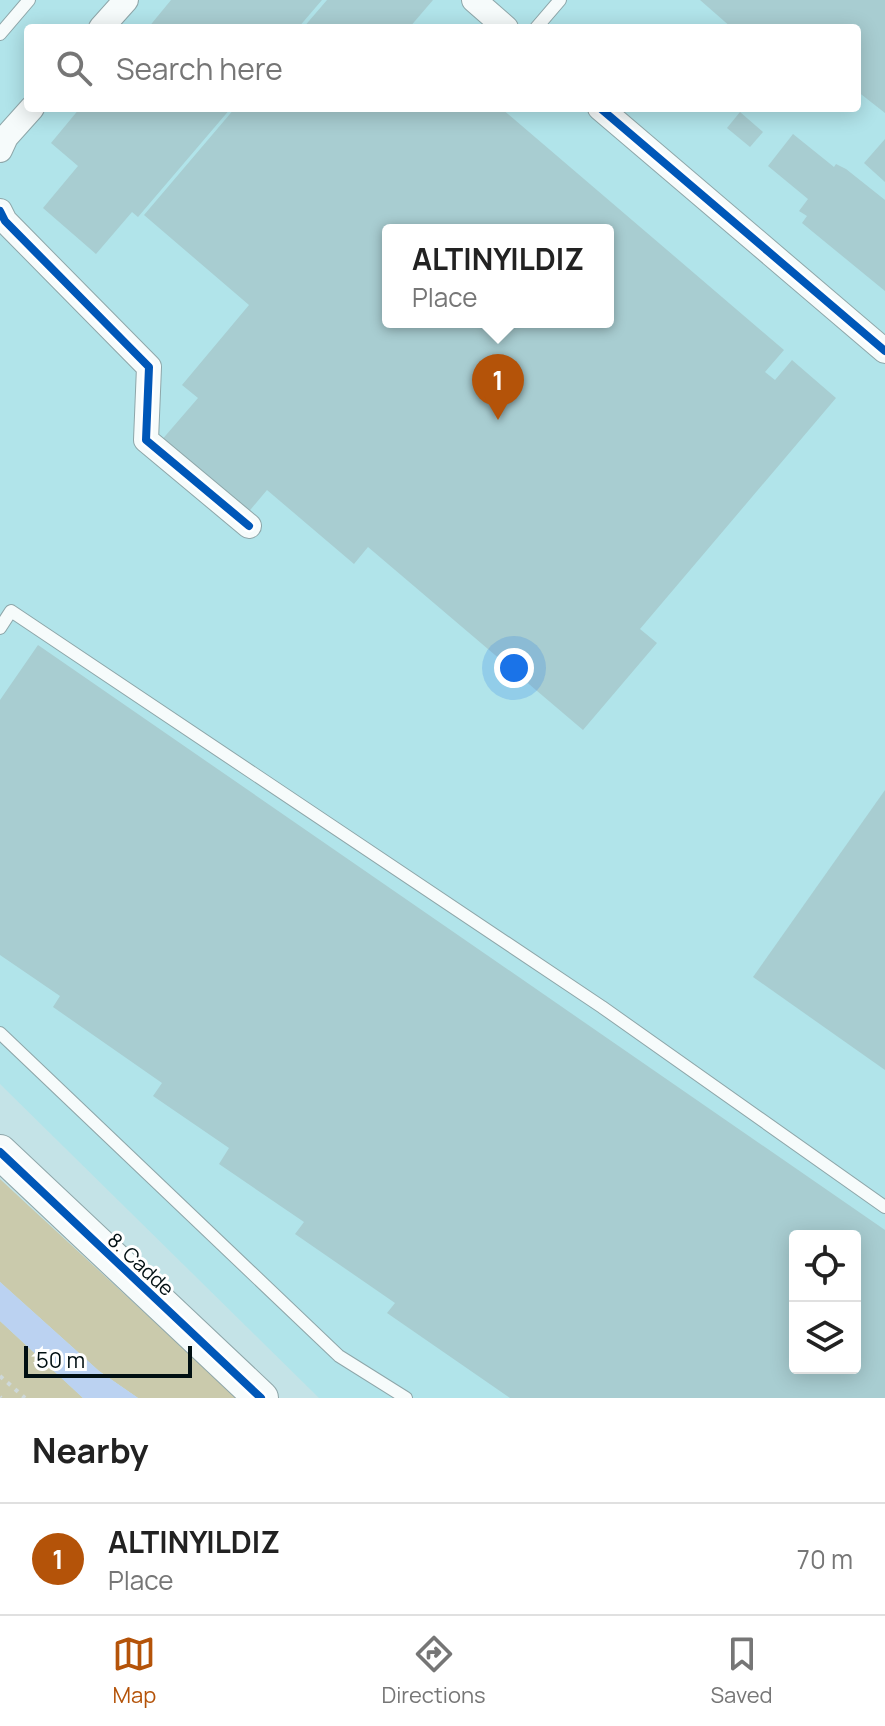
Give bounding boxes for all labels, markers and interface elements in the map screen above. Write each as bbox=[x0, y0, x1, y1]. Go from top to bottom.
search box bbox=[24, 24, 861, 112]
icon: search bbox=[52, 46, 96, 90]
text: Search here bbox=[116, 48, 283, 89]
popup bbox=[382, 224, 614, 328]
text: ALTINYILDIZ bbox=[412, 238, 584, 279]
text: Place bbox=[412, 279, 477, 315]
pin: 1 bbox=[472, 354, 524, 420]
your location bbox=[494, 648, 534, 688]
street label: 8. Cadde bbox=[102, 1226, 180, 1302]
map controls bbox=[789, 1230, 861, 1374]
button: locate bbox=[789, 1230, 861, 1302]
button: layers bbox=[789, 1302, 861, 1374]
scale bar bbox=[24, 1342, 192, 1378]
text: 50 m bbox=[36, 1345, 85, 1375]
text: Nearby bbox=[32, 1427, 148, 1473]
text: ALTINYILDIZ bbox=[108, 1521, 280, 1562]
text: 1 bbox=[52, 1541, 64, 1577]
text: 70 m bbox=[797, 1541, 853, 1577]
text: Place bbox=[108, 1562, 173, 1598]
tab: Map bbox=[112, 1632, 156, 1710]
tab: Directions bbox=[381, 1632, 486, 1710]
tab: Saved bbox=[711, 1632, 773, 1710]

